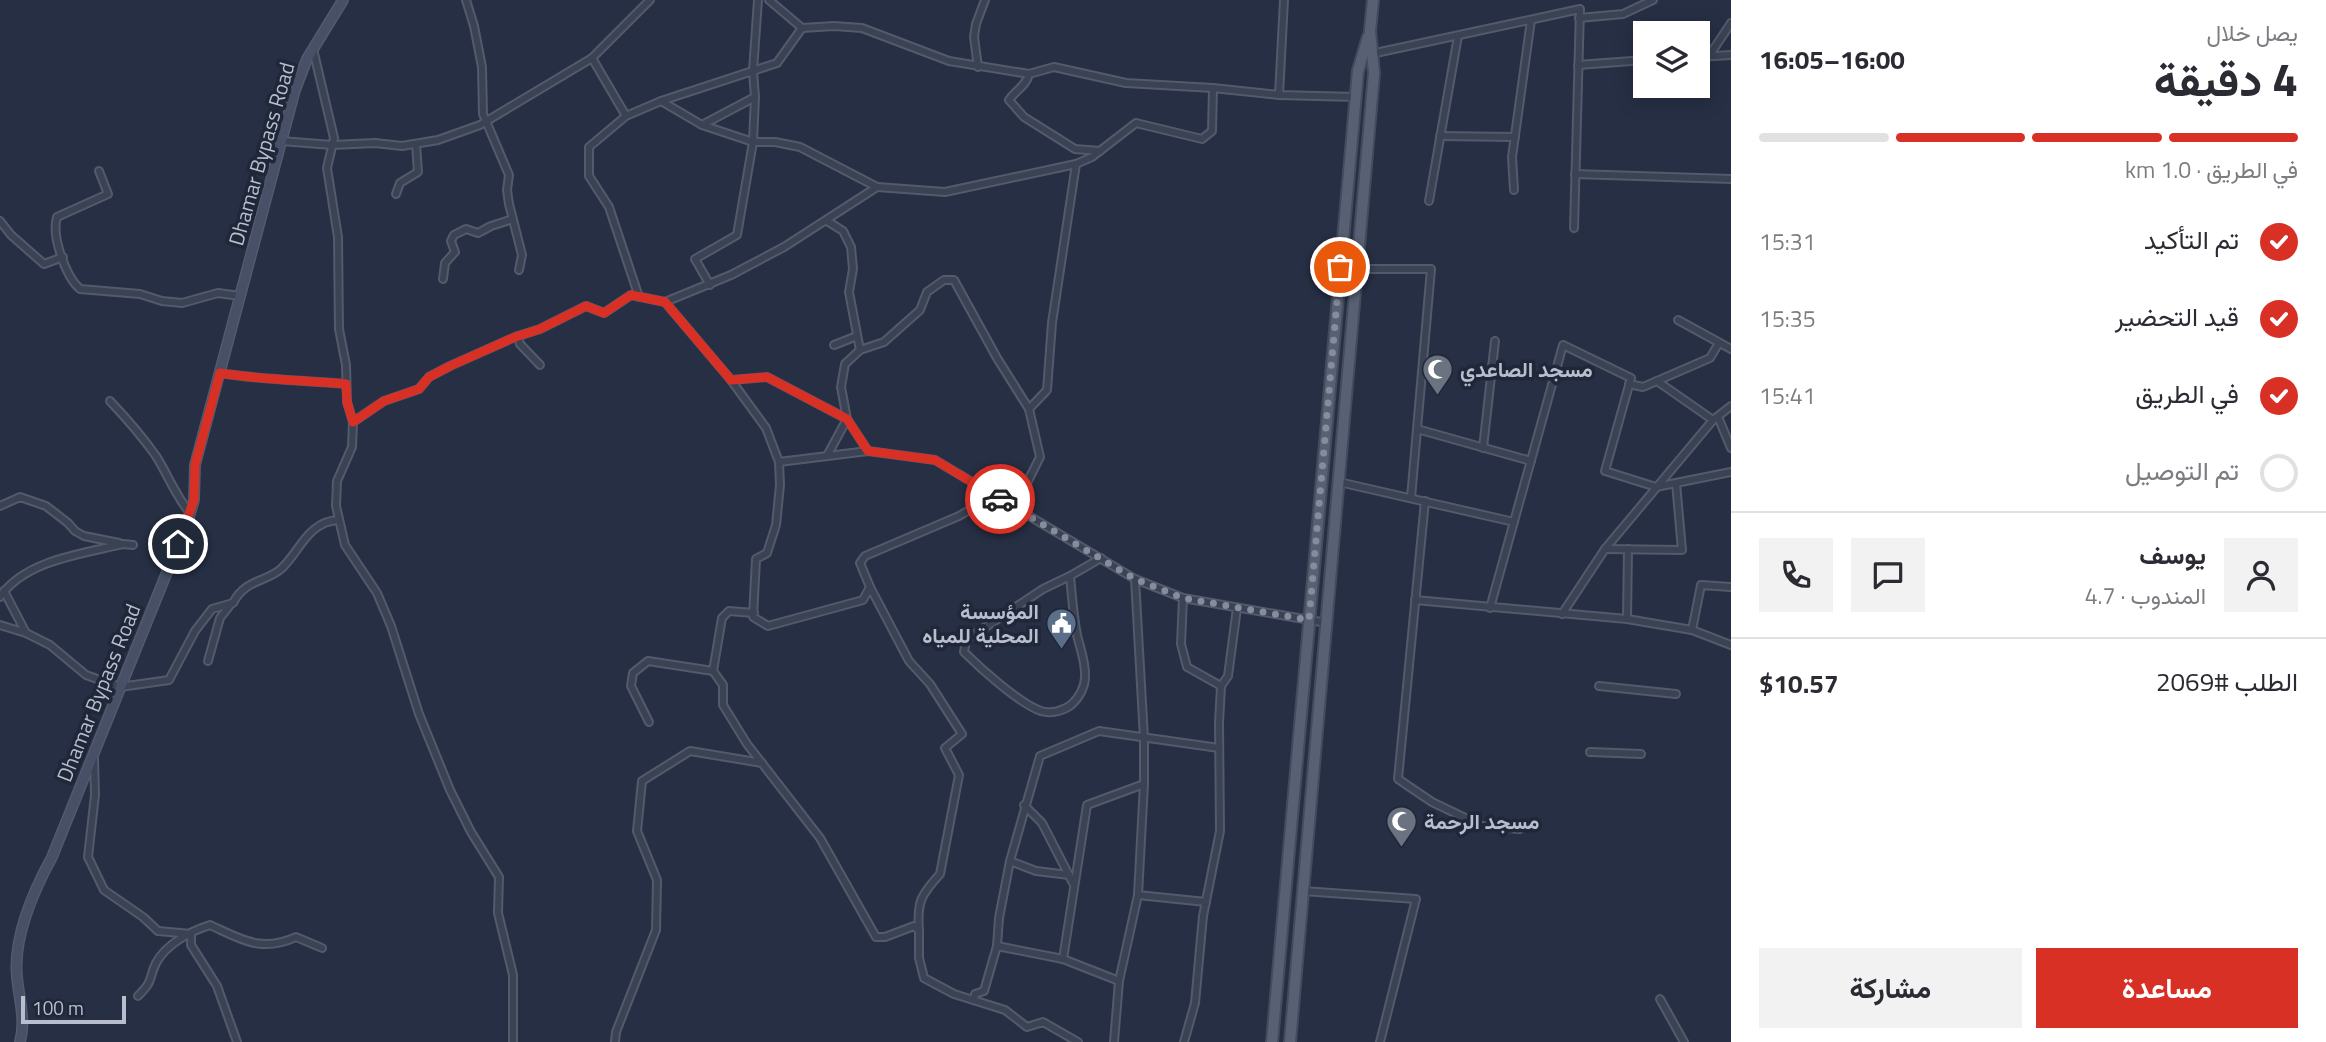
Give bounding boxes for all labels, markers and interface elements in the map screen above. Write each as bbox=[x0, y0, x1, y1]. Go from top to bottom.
text: يصل خلال bbox=[2207, 15, 2298, 50]
map controls bbox=[1633, 21, 1710, 98]
button: layers bbox=[1633, 21, 1710, 98]
text: 16:00–16:05 bbox=[1759, 40, 1905, 79]
text: 4 دقيقة bbox=[2154, 44, 2298, 114]
street label: Dhamar Bypass Road bbox=[220, 58, 303, 249]
text: في الطريق · 1.0 km bbox=[2125, 152, 2298, 187]
text: تم التأكيد bbox=[2144, 220, 2239, 259]
icon: check bbox=[2260, 223, 2298, 261]
text: 15:31 bbox=[1759, 224, 1816, 259]
pin bbox=[1310, 237, 1370, 297]
icon: bag bbox=[1321, 248, 1359, 286]
text: قيد التحضير bbox=[2115, 297, 2239, 336]
icon: check bbox=[2260, 300, 2298, 338]
text: 15:35 bbox=[1759, 301, 1816, 336]
mosque icon: مسجد الصاعدي bbox=[1420, 353, 1454, 397]
place label: مسجد الصاعدي bbox=[1460, 353, 1593, 387]
text: في الطريق bbox=[2135, 374, 2239, 413]
icon: check bbox=[2260, 377, 2298, 415]
text: 15:41 bbox=[1759, 378, 1816, 413]
text: تم التوصيل bbox=[2125, 451, 2239, 490]
courier bbox=[965, 464, 1035, 534]
icon: car bbox=[981, 480, 1019, 518]
pin bbox=[148, 514, 208, 574]
icon: home bbox=[159, 525, 197, 563]
text: يوسف bbox=[2139, 535, 2206, 574]
button: phone bbox=[1759, 538, 1833, 612]
button: chat bbox=[1851, 538, 1925, 612]
button: person bbox=[2224, 538, 2298, 612]
text: المندوب · 4.7 bbox=[2085, 578, 2206, 613]
place label: المؤسسة المحلية للمياه bbox=[922, 595, 1039, 651]
street label: Dhamar Bypass Road bbox=[48, 599, 148, 786]
public building icon: المؤسسة المحلية للمياه bbox=[1045, 607, 1079, 651]
text: الطلب #2069 bbox=[2156, 662, 2298, 701]
text: $10.57 bbox=[1759, 664, 1838, 703]
mosque icon: مسجد الرحمة bbox=[1384, 805, 1418, 849]
place label: مسجد الرحمة bbox=[1424, 805, 1539, 837]
button: مشاركة bbox=[1759, 948, 2022, 1028]
button: مساعدة bbox=[2036, 948, 2298, 1028]
scale bar bbox=[21, 993, 126, 1025]
text: 100 m bbox=[32, 993, 84, 1022]

